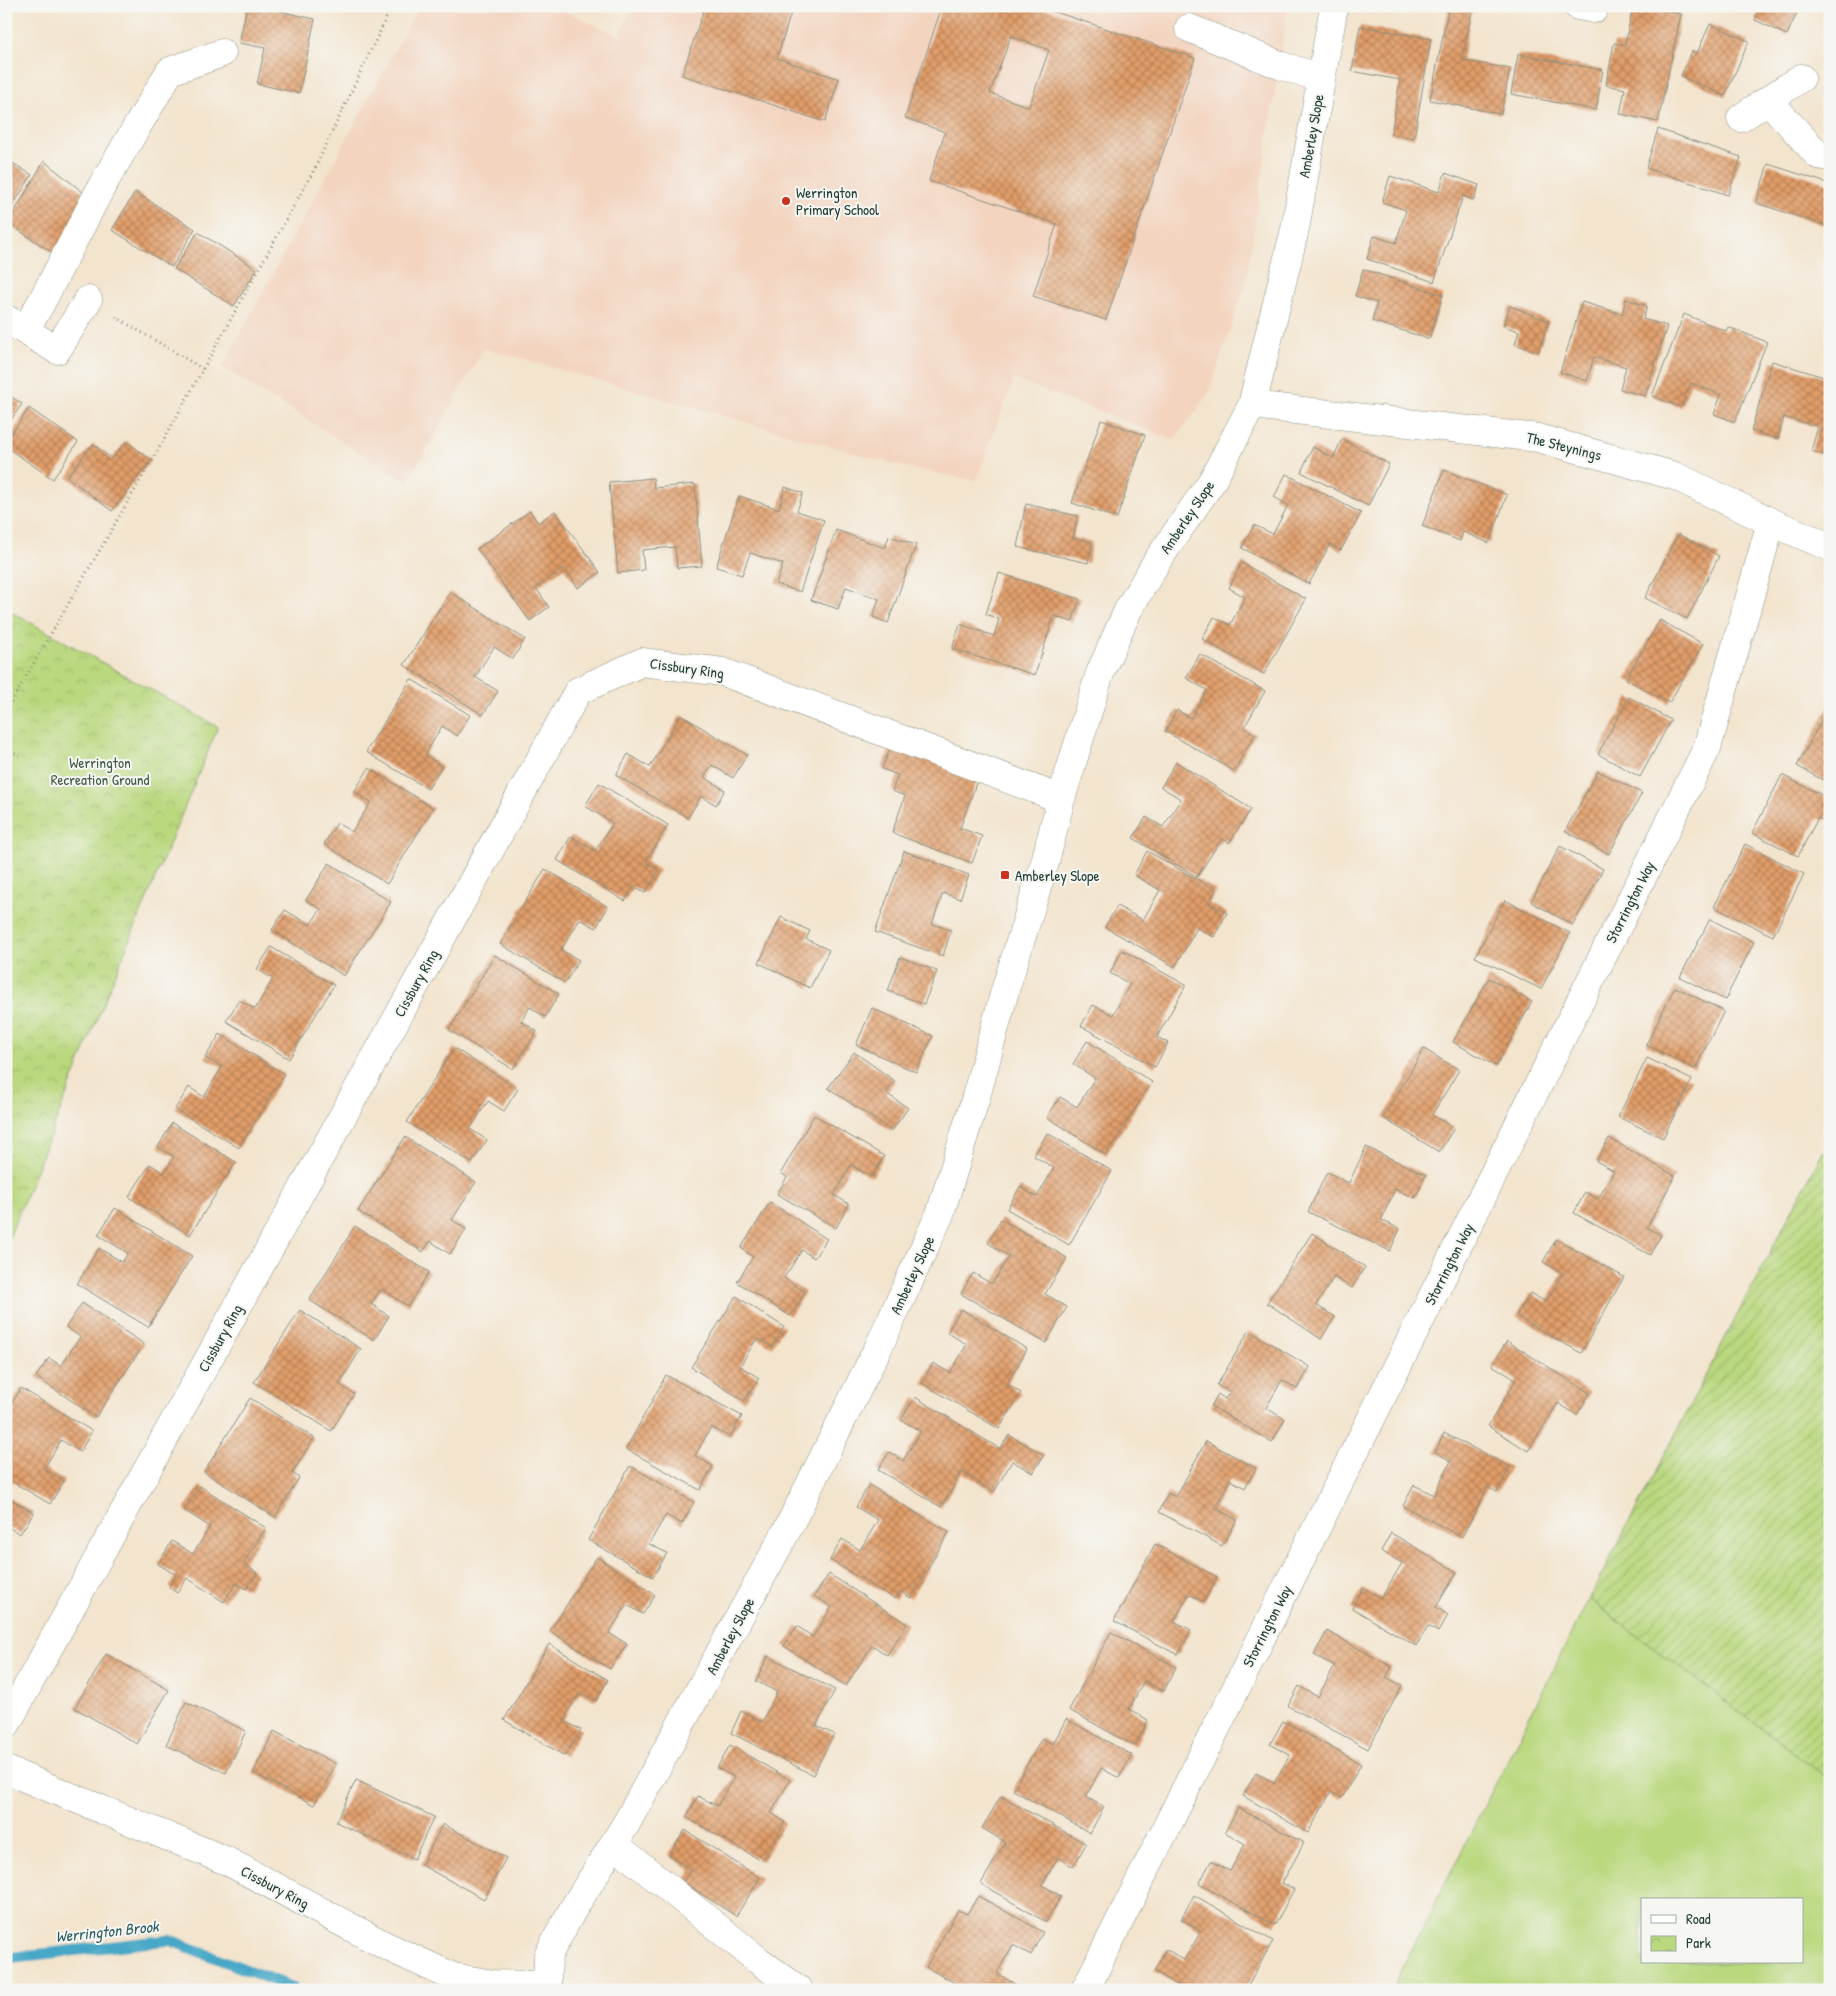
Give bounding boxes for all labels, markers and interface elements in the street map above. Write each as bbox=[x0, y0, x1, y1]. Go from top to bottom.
street label: Amberley Slope bbox=[1293, 93, 1329, 179]
place label: Werrington Primary School bbox=[796, 182, 879, 220]
marker: Werrington Primary School bbox=[780, 195, 792, 207]
street label: The Steynings bbox=[1524, 427, 1604, 465]
street label: Amberley Slope bbox=[1155, 476, 1219, 558]
street label: Cissbury Ring bbox=[649, 652, 726, 684]
park label: Werrington Recreation Ground bbox=[51, 752, 149, 790]
street label: Storrington Way bbox=[1600, 857, 1660, 947]
place label: Amberley Slope bbox=[1015, 865, 1100, 886]
marker: Amberley Slope bbox=[999, 869, 1011, 881]
street label: Cissbury Ring bbox=[389, 945, 443, 1021]
street label: Storrington Way bbox=[1419, 1219, 1479, 1309]
street label: Amberley Slope bbox=[885, 1232, 939, 1318]
street label: Cissbury Ring bbox=[193, 1300, 247, 1376]
street label: Storrington Way bbox=[1237, 1581, 1297, 1671]
street label: Amberley Slope bbox=[701, 1594, 759, 1678]
street label: Cissbury Ring bbox=[237, 1860, 313, 1914]
legend bbox=[1641, 1898, 1804, 1964]
text: Road bbox=[1686, 1908, 1711, 1929]
water label: Werrington Brook bbox=[55, 1915, 161, 1947]
text: Park bbox=[1686, 1932, 1711, 1953]

